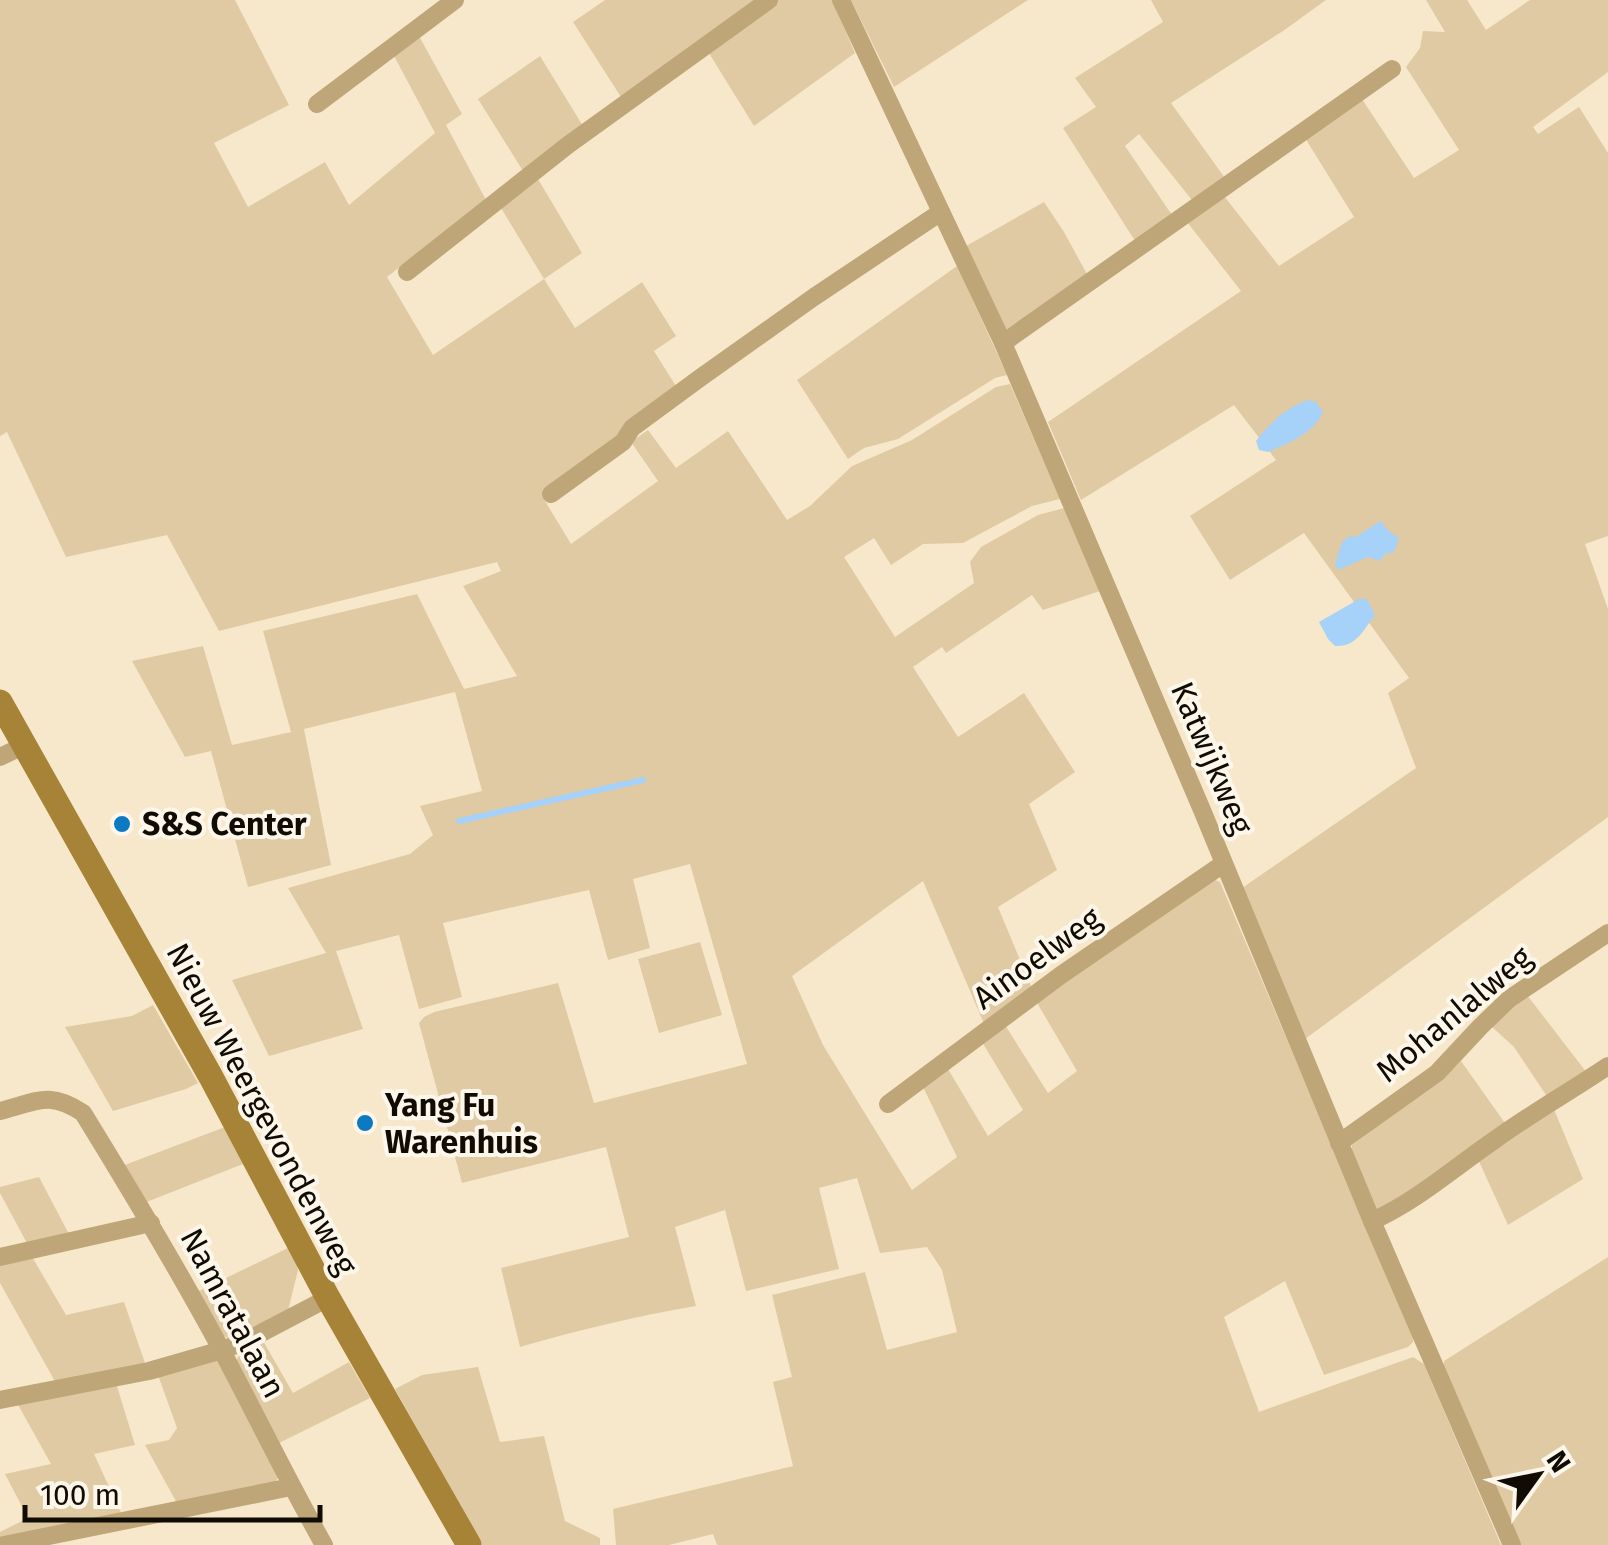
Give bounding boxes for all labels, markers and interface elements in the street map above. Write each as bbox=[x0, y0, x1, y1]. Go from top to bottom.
street label: Katwijkweg bbox=[1163, 676, 1261, 840]
place label: S&S Center bbox=[142, 805, 307, 843]
marker: S&S Center bbox=[111, 813, 133, 835]
street label: Ainoelweg bbox=[966, 899, 1109, 1017]
street label: Nieuw Weergevondenweg bbox=[158, 937, 366, 1282]
street label: Mohanlalweg bbox=[1369, 938, 1540, 1090]
place label: Yang Fu Warenhuis bbox=[384, 1086, 538, 1161]
marker: Yang Fu Warenhuis bbox=[354, 1112, 376, 1134]
street label: Namratalaan bbox=[172, 1222, 294, 1404]
north arrow bbox=[1488, 1425, 1588, 1525]
text: N bbox=[1540, 1445, 1577, 1478]
scale bar bbox=[25, 1460, 320, 1522]
text: 100 m bbox=[40, 1477, 120, 1513]

